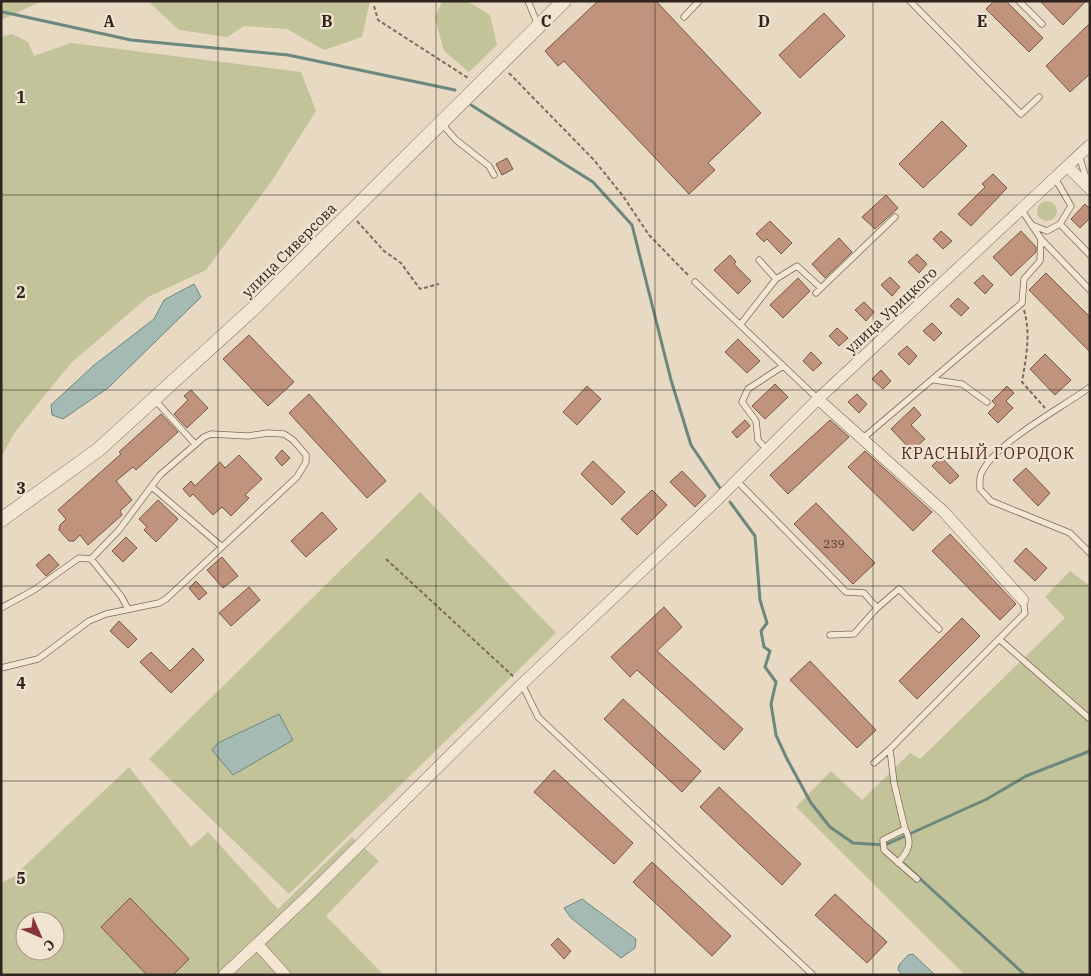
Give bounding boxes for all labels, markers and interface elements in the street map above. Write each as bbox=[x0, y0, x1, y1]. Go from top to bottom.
text: A bbox=[103, 11, 115, 31]
text: B bbox=[321, 11, 333, 31]
text: C bbox=[541, 11, 551, 31]
text: D bbox=[758, 11, 770, 31]
text: E bbox=[977, 11, 987, 31]
text: 1 bbox=[16, 87, 26, 107]
street label: улица Сиверсова bbox=[238, 199, 340, 301]
street label: улица Урицкого bbox=[841, 263, 941, 357]
text: 2 bbox=[16, 282, 26, 302]
district label: КРАСНЫЙ ГОРОДОК bbox=[901, 443, 1075, 463]
text: 3 bbox=[16, 478, 26, 498]
house number: 239 bbox=[823, 536, 845, 551]
text: 4 bbox=[16, 673, 26, 693]
text: 5 bbox=[16, 868, 26, 888]
north arrow bbox=[15, 911, 65, 961]
text: С bbox=[40, 936, 59, 955]

